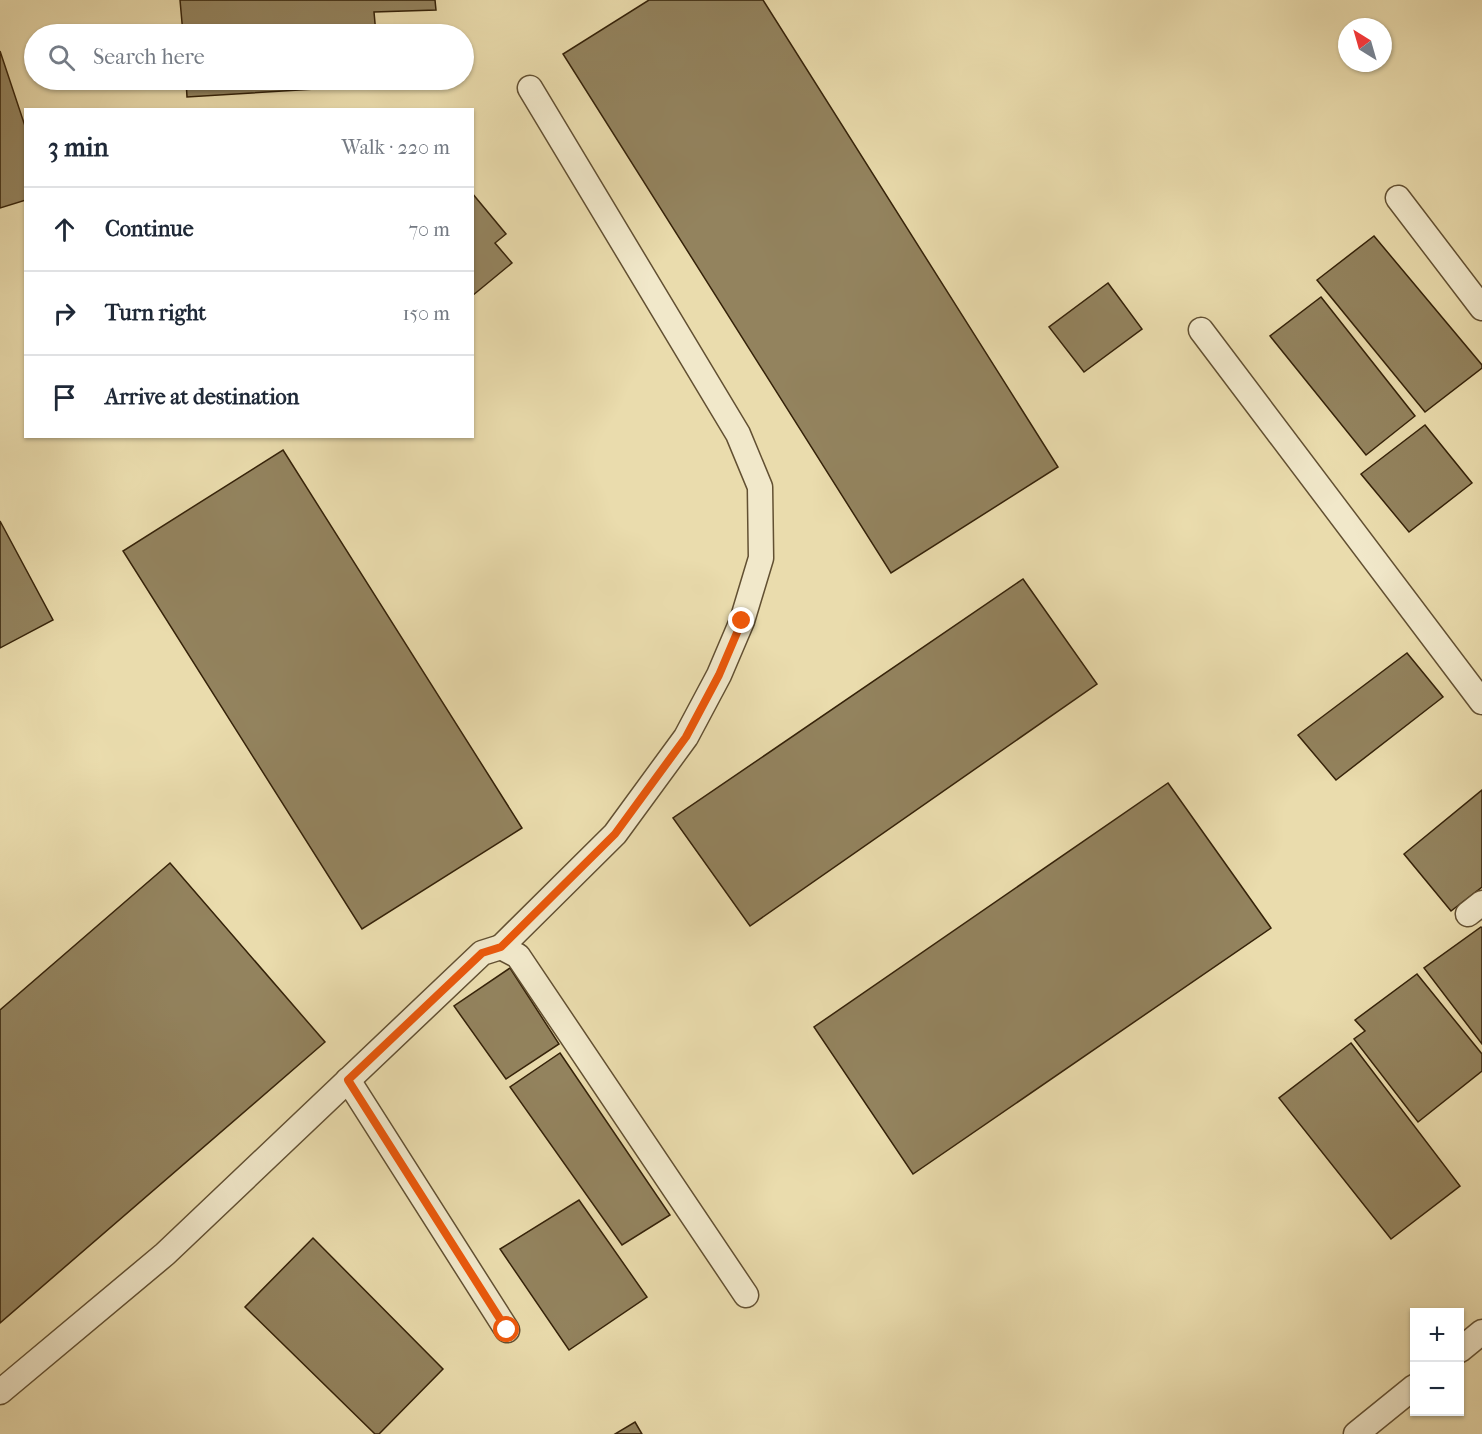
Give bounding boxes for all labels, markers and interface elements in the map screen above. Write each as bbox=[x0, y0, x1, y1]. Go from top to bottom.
north arrow bbox=[1338, 18, 1392, 72]
search box bbox=[24, 24, 474, 90]
icon: search bbox=[45, 41, 78, 74]
text: Search here bbox=[93, 44, 205, 70]
text: 3 min bbox=[48, 132, 109, 163]
text: Walk · 220 m bbox=[342, 136, 450, 159]
icon: ahead bbox=[48, 213, 81, 246]
text: Continue bbox=[105, 216, 194, 242]
text: 70 m bbox=[408, 218, 450, 241]
icon: right bbox=[48, 297, 81, 330]
text: Turn right bbox=[105, 300, 206, 326]
text: 150 m bbox=[402, 302, 450, 325]
icon: arrive bbox=[48, 381, 81, 414]
text: Arrive at destination bbox=[105, 384, 299, 410]
route end bbox=[728, 607, 754, 633]
map controls bbox=[1410, 1308, 1464, 1416]
button: + bbox=[1410, 1308, 1464, 1362]
route start bbox=[493, 1316, 519, 1342]
button: − bbox=[1410, 1362, 1464, 1416]

